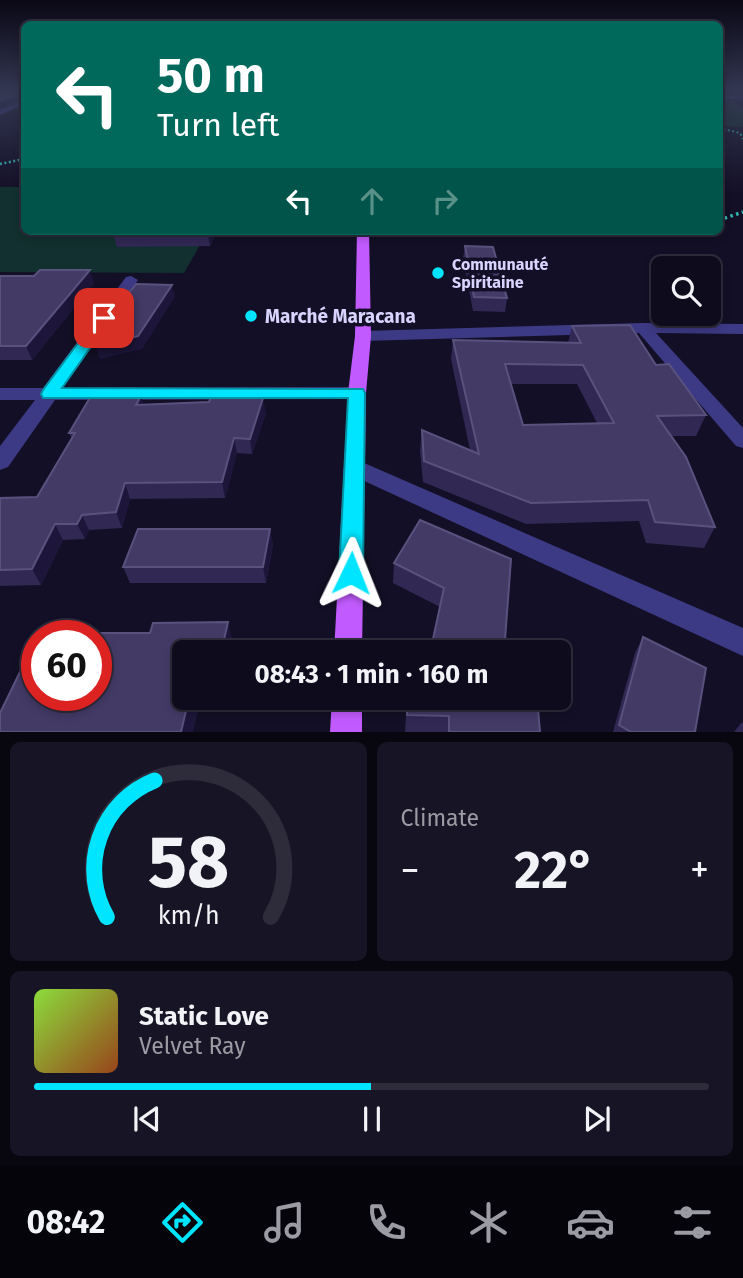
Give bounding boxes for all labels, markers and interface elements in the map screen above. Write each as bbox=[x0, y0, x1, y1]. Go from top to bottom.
text: 50 m bbox=[157, 46, 265, 105]
icon: left bbox=[42, 49, 133, 140]
text: Turn left bbox=[157, 106, 279, 144]
icon: left bbox=[280, 182, 318, 220]
icon: ahead bbox=[353, 182, 391, 220]
icon: right bbox=[426, 182, 464, 220]
place label: Communauté Spiritaine bbox=[452, 255, 548, 292]
map controls bbox=[651, 256, 721, 326]
button: search bbox=[651, 256, 721, 326]
marker: Communauté Spiritaine bbox=[430, 265, 446, 281]
pin bbox=[74, 288, 134, 348]
icon: arrive bbox=[85, 299, 123, 337]
place label: Marché Maracana bbox=[265, 305, 416, 328]
marker: Marché Maracana bbox=[243, 308, 259, 324]
position arrow bbox=[314, 536, 388, 610]
speed limit sign: 60 bbox=[21, 620, 112, 711]
text: 08:43 · 1 min · 160 m bbox=[255, 659, 488, 690]
text: Climate bbox=[401, 804, 479, 832]
text: 58 bbox=[148, 820, 229, 907]
text: 22° bbox=[514, 839, 595, 902]
text: − bbox=[401, 847, 420, 893]
text: + bbox=[690, 847, 709, 893]
text: km/h bbox=[157, 901, 219, 931]
text: Static Love bbox=[139, 1001, 269, 1032]
text: Velvet Ray bbox=[139, 1032, 246, 1060]
icon: previous bbox=[128, 1100, 166, 1138]
icon: pause bbox=[353, 1100, 391, 1138]
icon: next bbox=[578, 1100, 616, 1138]
icon: directions bbox=[158, 1198, 207, 1247]
icon: music bbox=[260, 1198, 309, 1247]
icon: phone bbox=[362, 1198, 411, 1247]
icon: climate bbox=[464, 1198, 513, 1247]
icon: car bbox=[566, 1198, 615, 1247]
icon: filters bbox=[668, 1198, 717, 1247]
text: 08:42 bbox=[26, 1203, 105, 1241]

